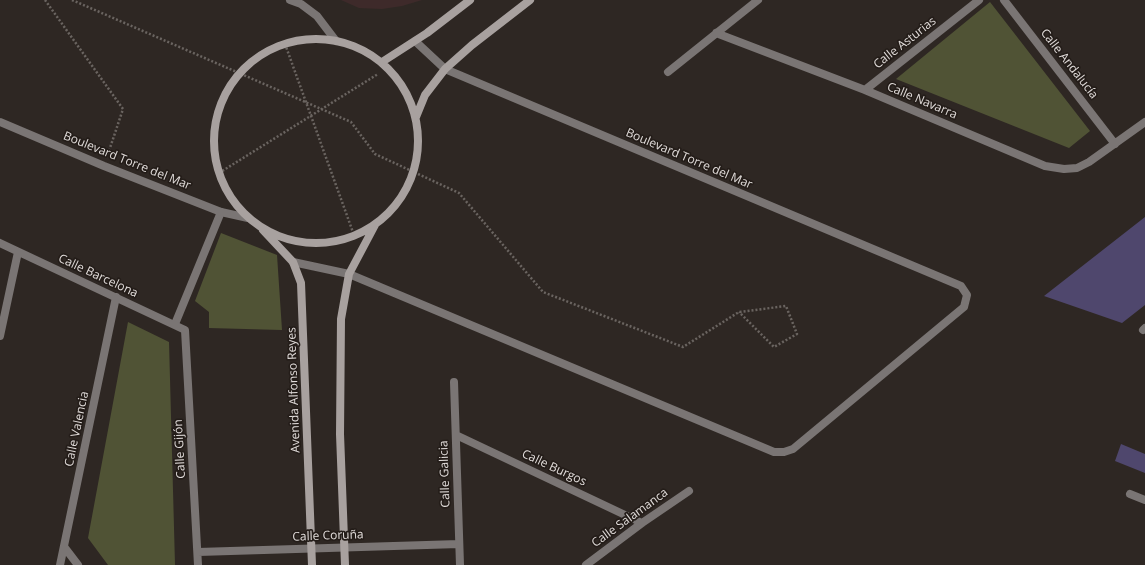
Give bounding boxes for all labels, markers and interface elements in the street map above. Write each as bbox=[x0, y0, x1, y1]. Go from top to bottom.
street label: Calle Asturias bbox=[871, 14, 939, 72]
street label: Calle Andalucía bbox=[1037, 26, 1101, 102]
street label: Calle Navarra bbox=[885, 80, 959, 122]
street label: Boulevard Torre del Mar bbox=[623, 126, 755, 192]
street label: Boulevard Torre del Mar bbox=[61, 129, 193, 193]
street label: Calle Barcelona bbox=[56, 251, 140, 301]
street label: Avenida Alfonso Reyes bbox=[285, 327, 303, 453]
street label: Calle Valencia bbox=[62, 390, 92, 468]
street label: Calle Gijón bbox=[171, 419, 189, 479]
street label: Calle Galicia bbox=[437, 440, 453, 508]
street label: Calle Burgos bbox=[519, 447, 589, 489]
street label: Calle Salamanca bbox=[589, 486, 671, 550]
street label: Calle Coruña bbox=[292, 528, 364, 544]

